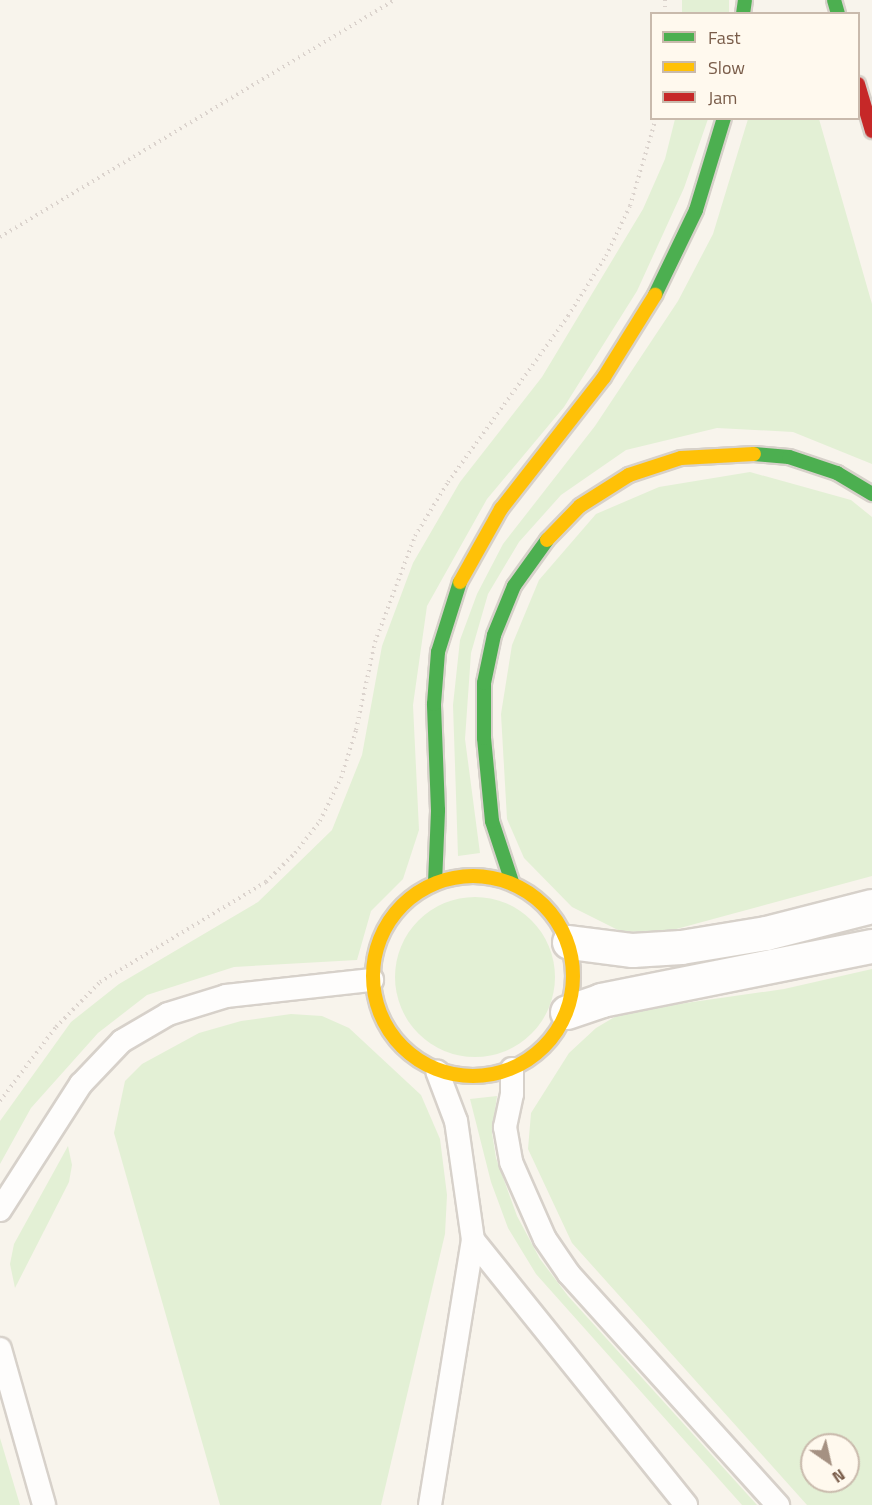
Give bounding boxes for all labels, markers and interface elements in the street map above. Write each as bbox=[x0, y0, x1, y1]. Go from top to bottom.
legend bbox=[650, 12, 860, 120]
text: Fast bbox=[708, 24, 741, 51]
text: Slow bbox=[708, 54, 745, 81]
text: Jam bbox=[708, 84, 737, 111]
north arrow bbox=[800, 1433, 860, 1493]
text: N bbox=[828, 1463, 850, 1489]

